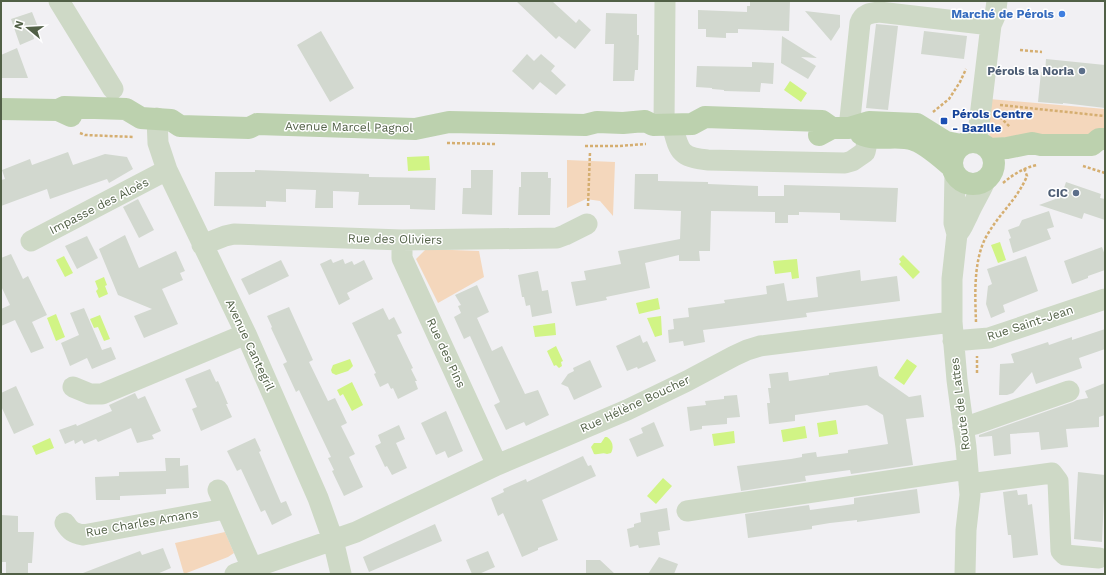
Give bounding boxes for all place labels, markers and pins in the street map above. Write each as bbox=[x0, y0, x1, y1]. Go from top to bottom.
place label: Marché de Pérols bbox=[951, 7, 1055, 21]
marker: Marché de Pérols bbox=[1057, 9, 1067, 19]
place label: Pérols la Noria bbox=[987, 64, 1074, 78]
marker: Pérols la Noria bbox=[1077, 66, 1087, 76]
place label: Pérols Centre - Bazille bbox=[952, 107, 1033, 135]
marker: Pérols Centre - Bazille bbox=[939, 116, 949, 126]
place label: CIC bbox=[1048, 186, 1068, 200]
marker: CIC bbox=[1071, 188, 1081, 198]

